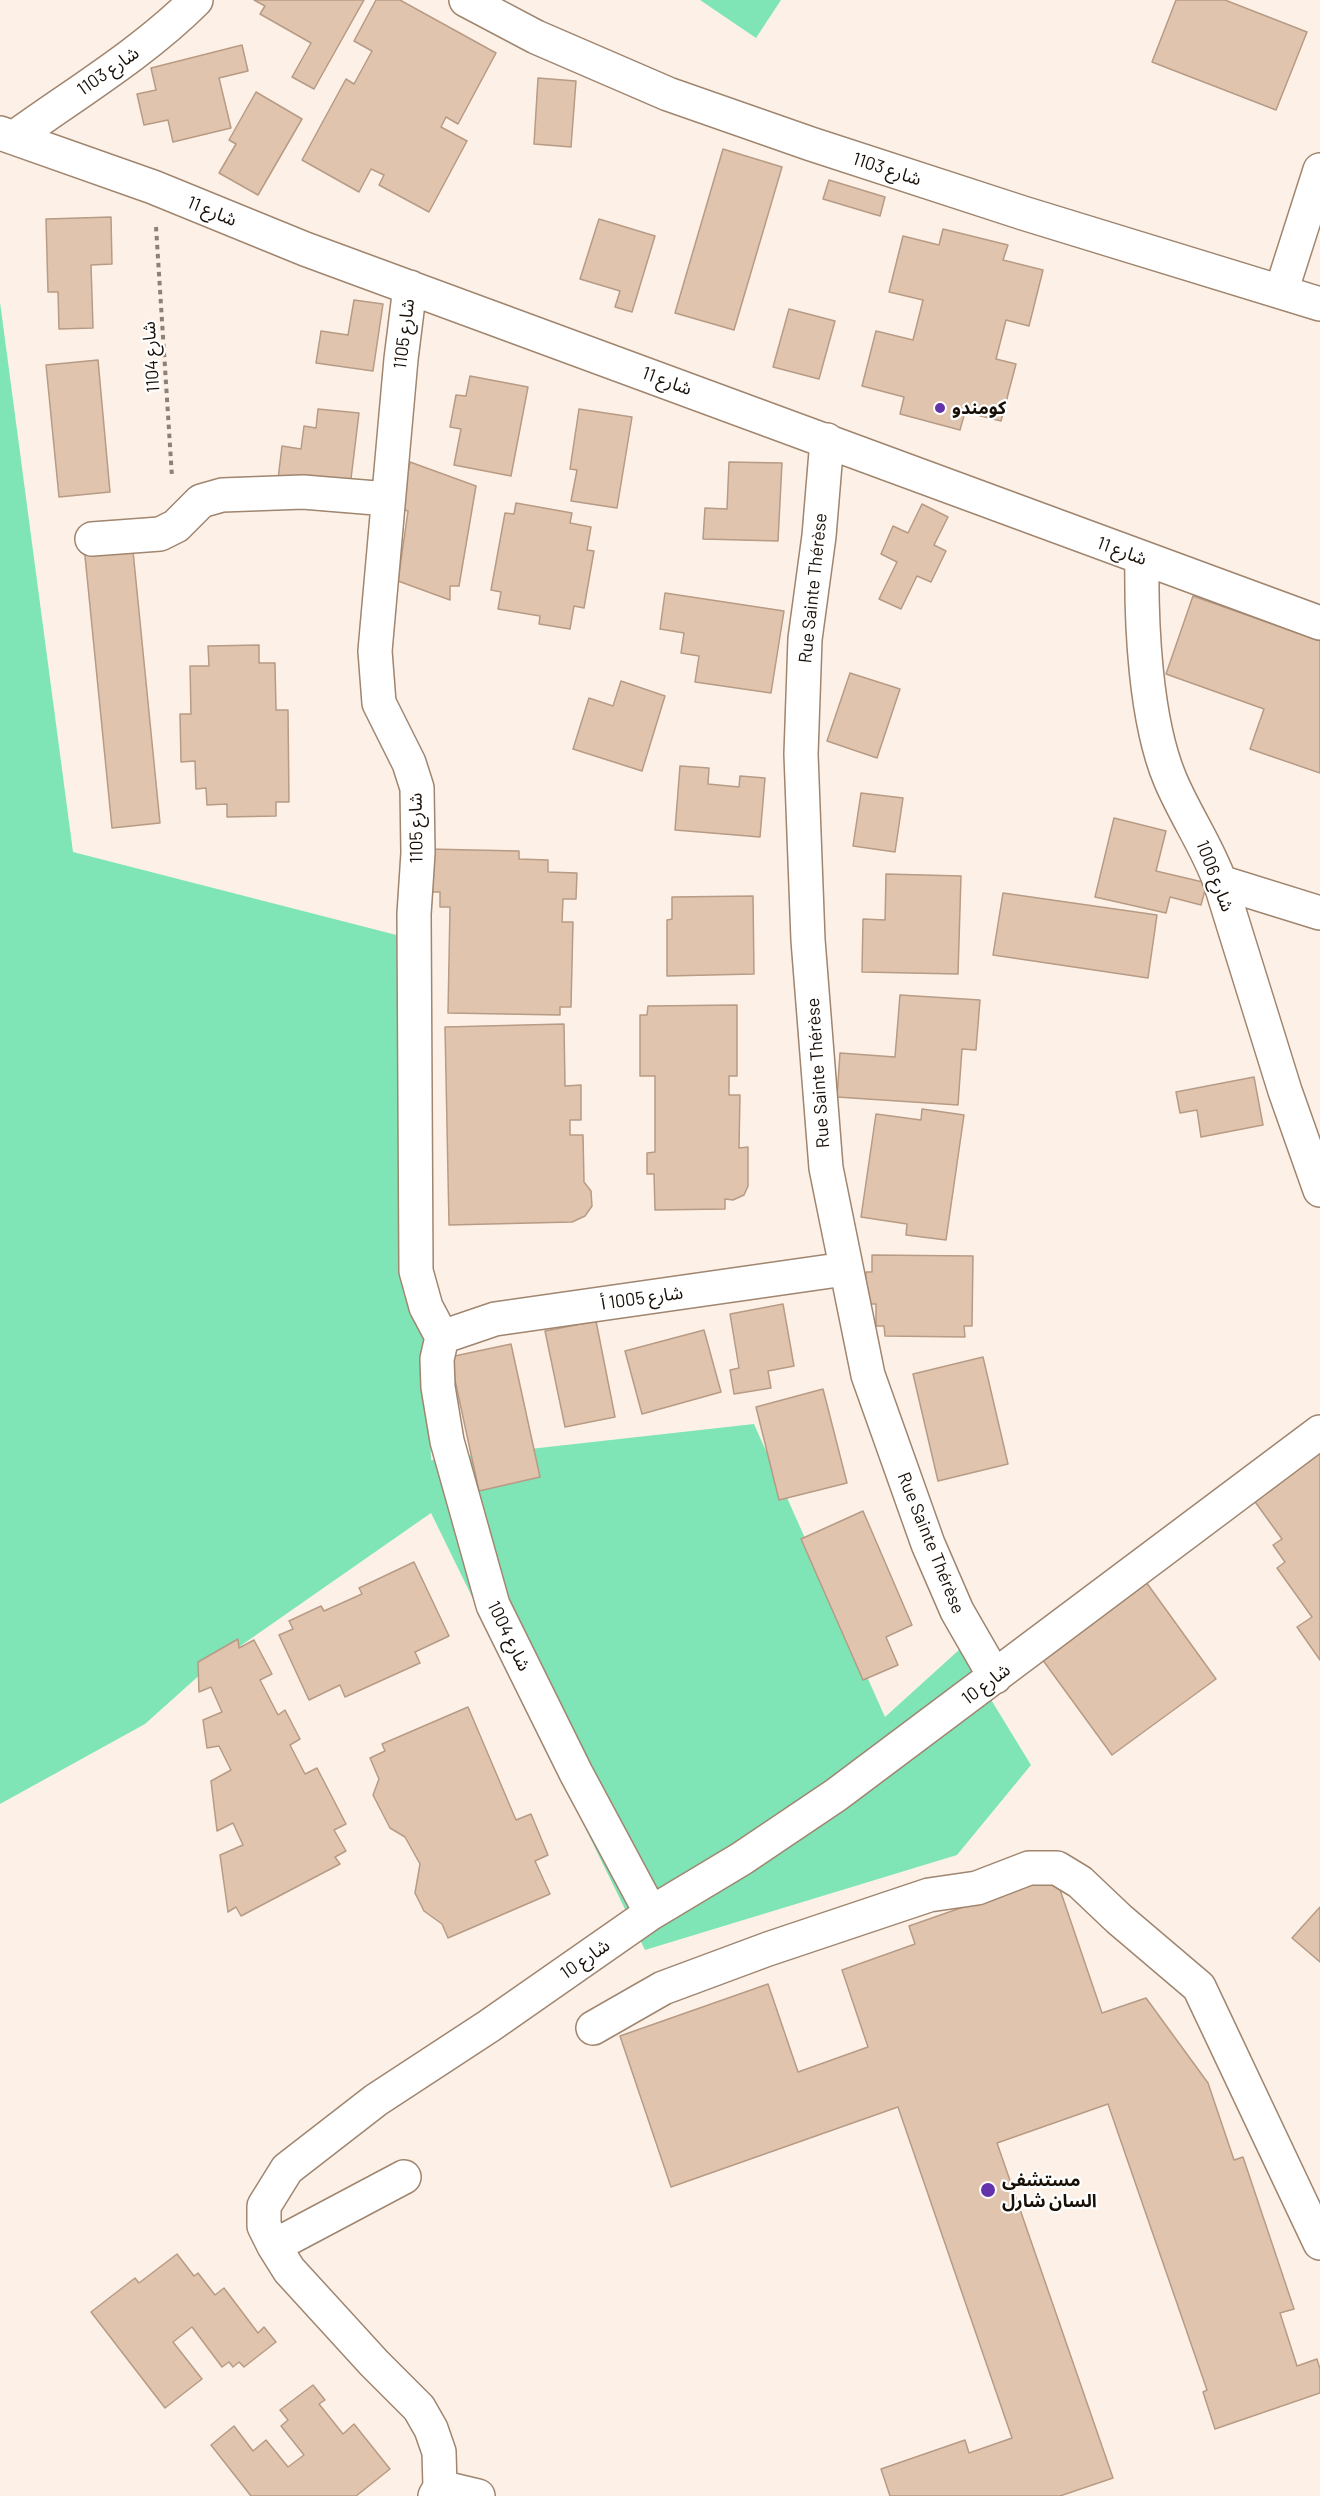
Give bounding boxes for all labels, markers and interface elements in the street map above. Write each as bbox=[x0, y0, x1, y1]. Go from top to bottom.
street label: شارع 1103 bbox=[73, 42, 143, 100]
street label: شارع 1103 bbox=[850, 148, 924, 190]
street label: شارع 11 bbox=[184, 191, 240, 231]
street label: شارع 1105 bbox=[389, 298, 419, 370]
street label: شارع 1104 bbox=[138, 321, 164, 393]
street label: شارع 11 bbox=[639, 362, 695, 400]
place label: كومندو bbox=[952, 397, 1006, 419]
marker: كومندو bbox=[933, 401, 947, 415]
street label: Rue Sainte Thérèse bbox=[794, 512, 832, 664]
street label: شارع 11 bbox=[1094, 532, 1150, 570]
street label: شارع 1105 bbox=[405, 792, 427, 864]
street label: شارع 1006 bbox=[1192, 837, 1238, 915]
street label: Rue Sainte Thérèse bbox=[802, 997, 834, 1149]
street label: شارع 1005 أ bbox=[600, 1282, 684, 1314]
street label: Rue Sainte Thérèse bbox=[893, 1469, 969, 1617]
street label: شارع 1004 bbox=[483, 1597, 535, 1675]
street label: شارع 10 bbox=[957, 1659, 1015, 1709]
street label: شارع 10 bbox=[556, 1934, 614, 1984]
place label: مستشفى السان شارل bbox=[1002, 2169, 1097, 2212]
marker: مستشفى السان شارل bbox=[979, 2181, 997, 2199]

